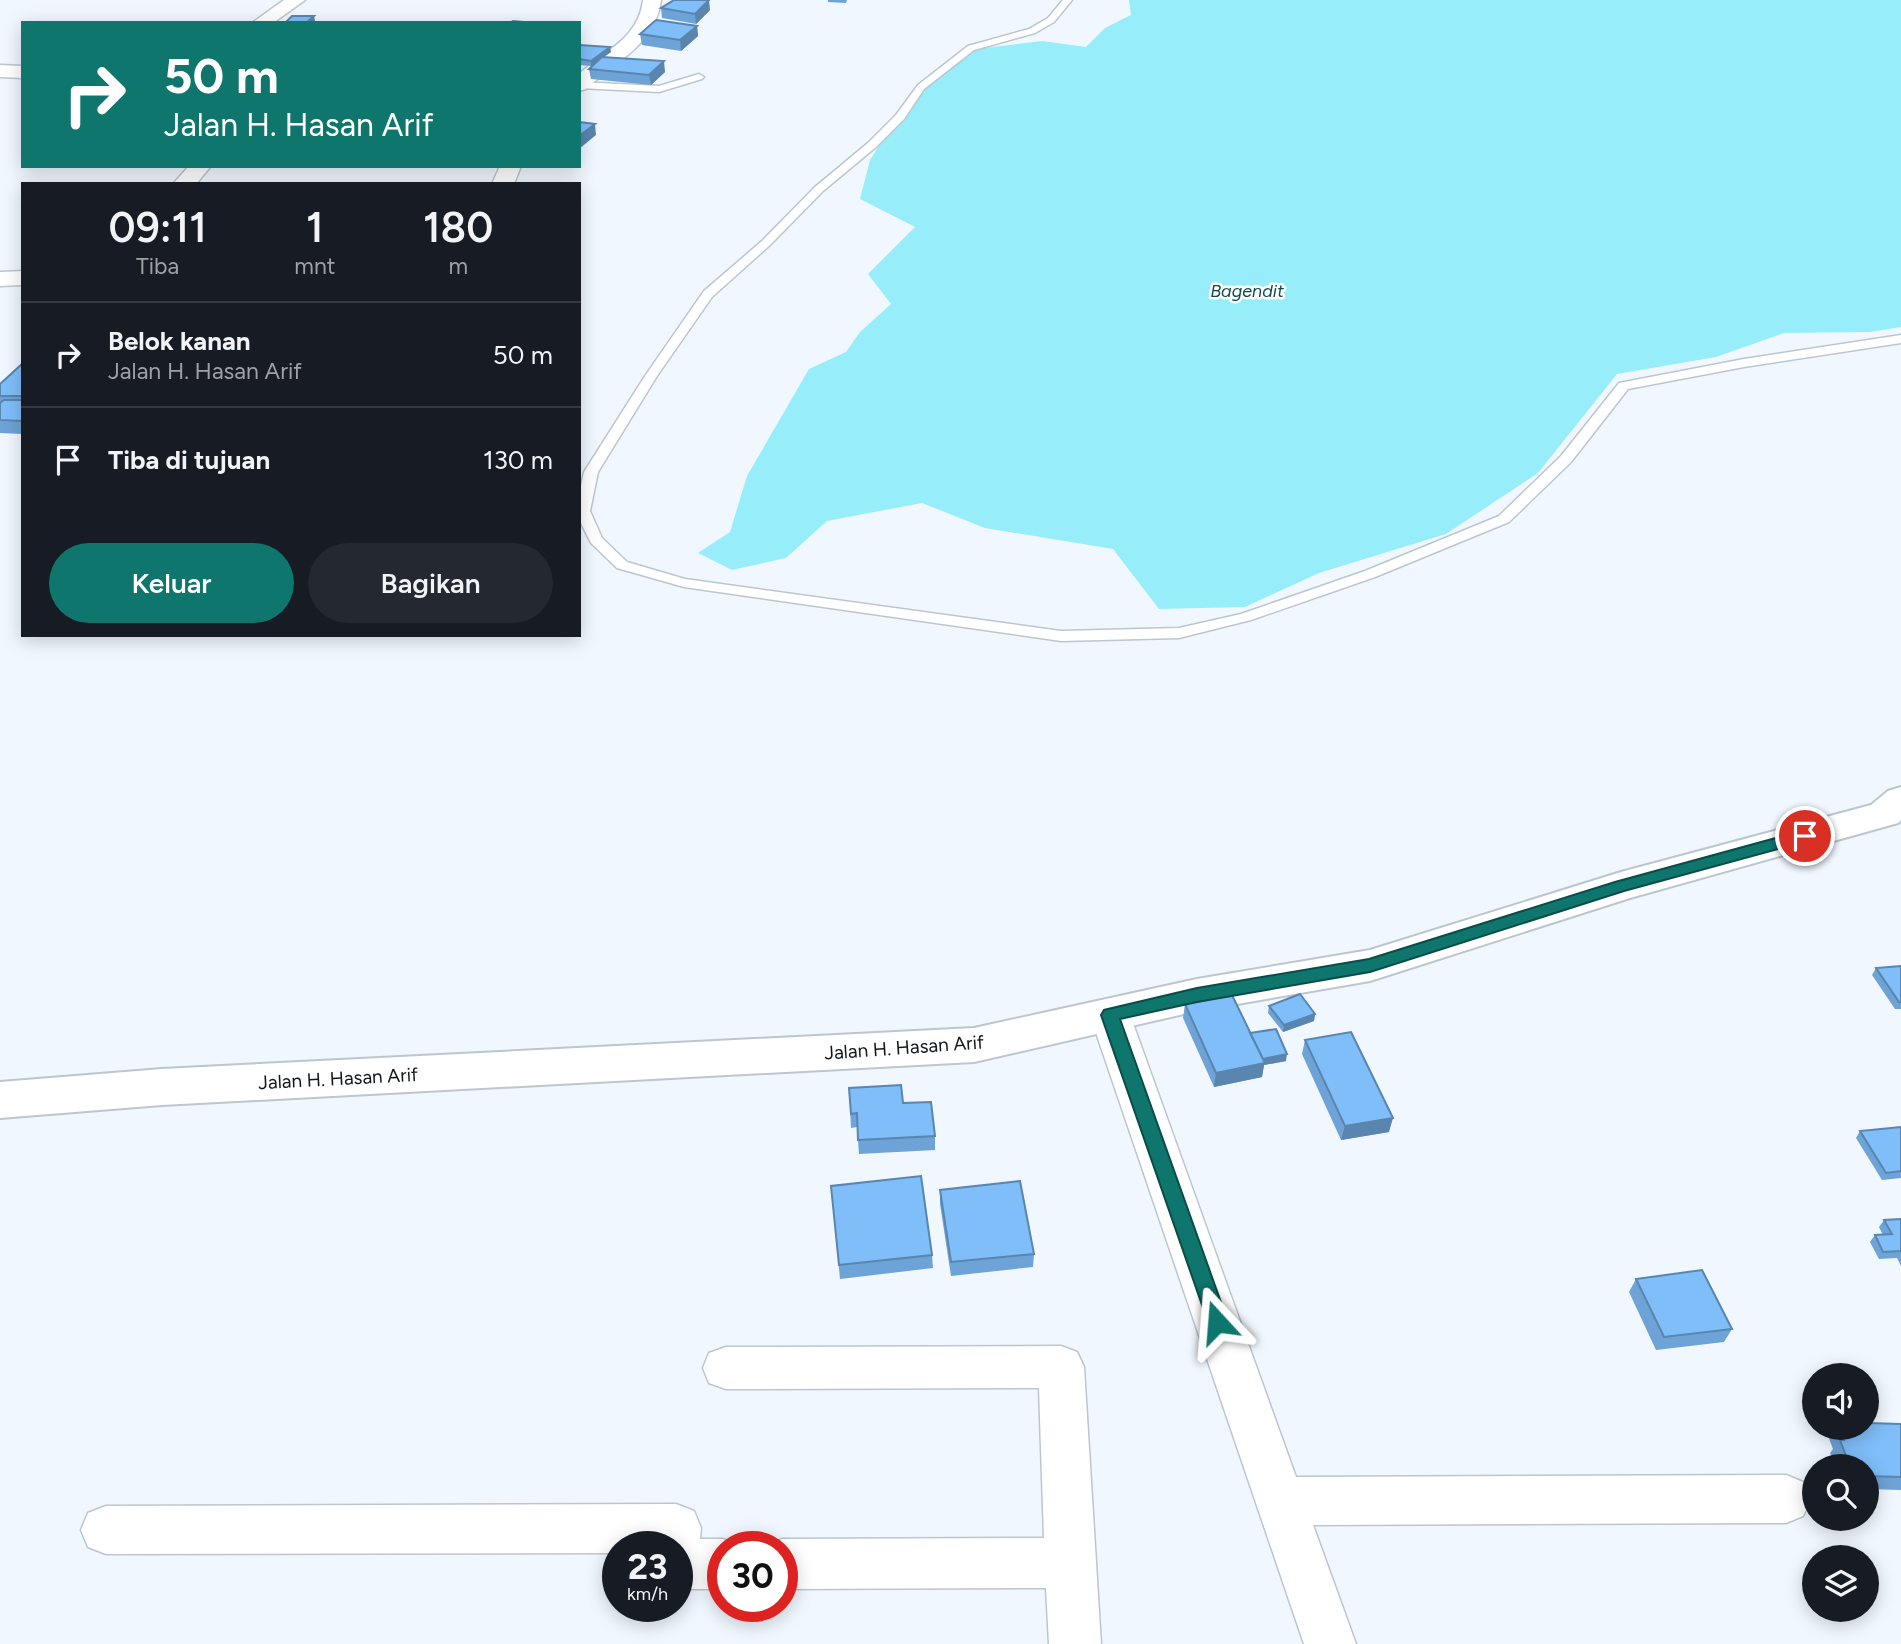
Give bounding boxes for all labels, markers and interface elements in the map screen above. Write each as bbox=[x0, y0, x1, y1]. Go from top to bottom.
text: 50 m bbox=[164, 46, 279, 105]
icon: right bbox=[49, 49, 140, 140]
text: Jalan H. Hasan Arif bbox=[164, 106, 434, 144]
text: 09:11 bbox=[109, 202, 207, 253]
text: 1 bbox=[306, 202, 324, 253]
text: 180 bbox=[423, 202, 493, 253]
text: Tiba bbox=[136, 252, 179, 280]
text: mnt bbox=[294, 252, 335, 280]
text: m bbox=[448, 252, 468, 280]
water label: Bagendit bbox=[1210, 280, 1284, 302]
text: Belok kanan bbox=[108, 325, 251, 357]
icon: right bbox=[49, 336, 87, 374]
text: 50 m bbox=[493, 339, 553, 371]
text: Jalan H. Hasan Arif bbox=[108, 357, 302, 385]
icon: arrive bbox=[49, 441, 87, 479]
text: Tiba di tujuan bbox=[108, 444, 270, 476]
text: 130 m bbox=[483, 444, 553, 476]
button: Keluar bbox=[49, 543, 294, 623]
button: Bagikan bbox=[308, 543, 553, 623]
pin bbox=[1775, 806, 1835, 866]
icon: arrive bbox=[1786, 817, 1824, 855]
street label: Jalan H. Hasan Arif bbox=[823, 1030, 985, 1065]
street label: Jalan H. Hasan Arif bbox=[258, 1063, 419, 1094]
position arrow bbox=[1180, 1285, 1254, 1359]
map controls bbox=[1802, 1363, 1879, 1622]
button: sound bbox=[1802, 1363, 1879, 1440]
button: search bbox=[1802, 1454, 1879, 1531]
speed limit sign: 30 bbox=[707, 1531, 798, 1622]
button: layers bbox=[1802, 1545, 1879, 1622]
text: 23 bbox=[628, 1546, 667, 1588]
text: km/h bbox=[627, 1583, 668, 1605]

